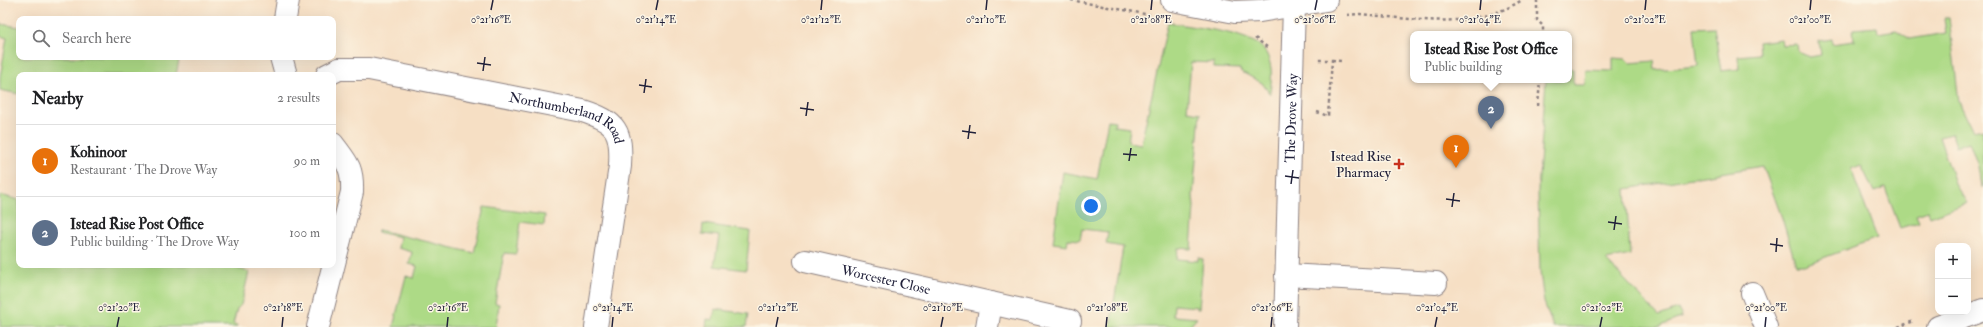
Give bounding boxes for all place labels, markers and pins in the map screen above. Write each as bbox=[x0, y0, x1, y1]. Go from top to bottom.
pin: 2 bbox=[1478, 96, 1504, 129]
pin: 1 bbox=[1443, 135, 1469, 168]
place label: Istead Rise Pharmacy bbox=[1330, 148, 1392, 182]
marker: Istead Rise Pharmacy bbox=[1394, 159, 1404, 169]

